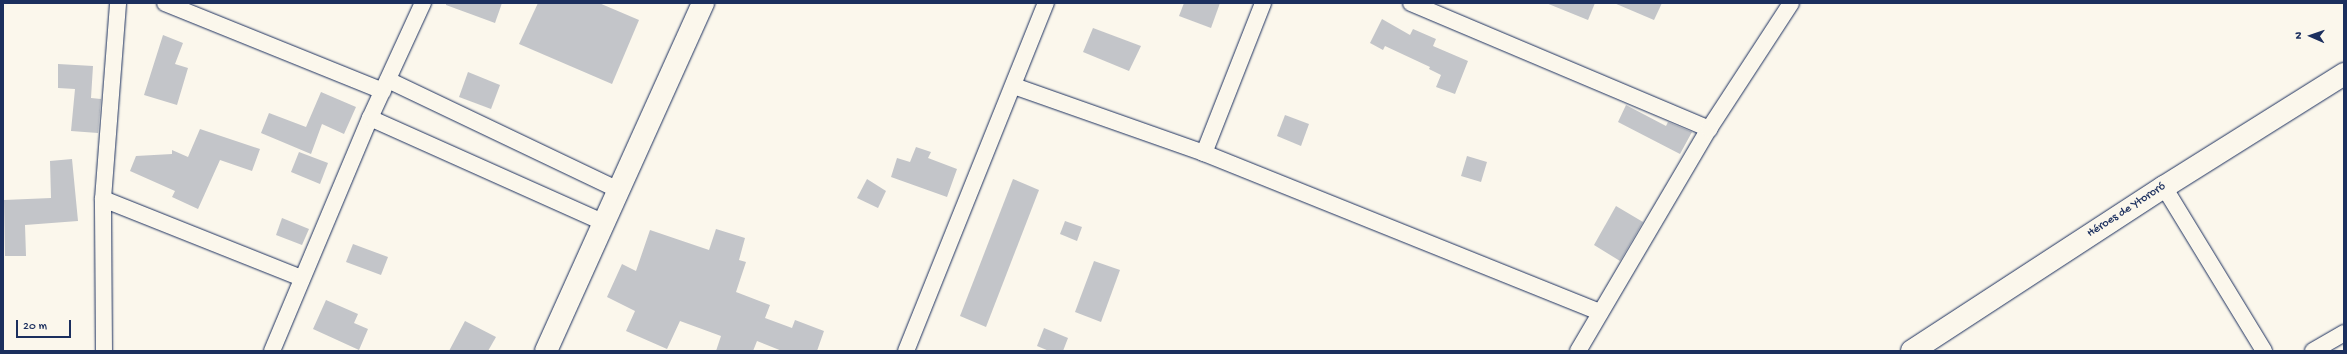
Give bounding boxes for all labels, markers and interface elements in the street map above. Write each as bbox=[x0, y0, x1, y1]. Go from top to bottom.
north arrow bbox=[2291, 16, 2331, 56]
text: N bbox=[2293, 32, 2305, 39]
street label: Héroes de Ytororó bbox=[2085, 180, 2169, 242]
scale bar bbox=[18, 312, 73, 338]
text: 20 m bbox=[23, 320, 47, 334]

